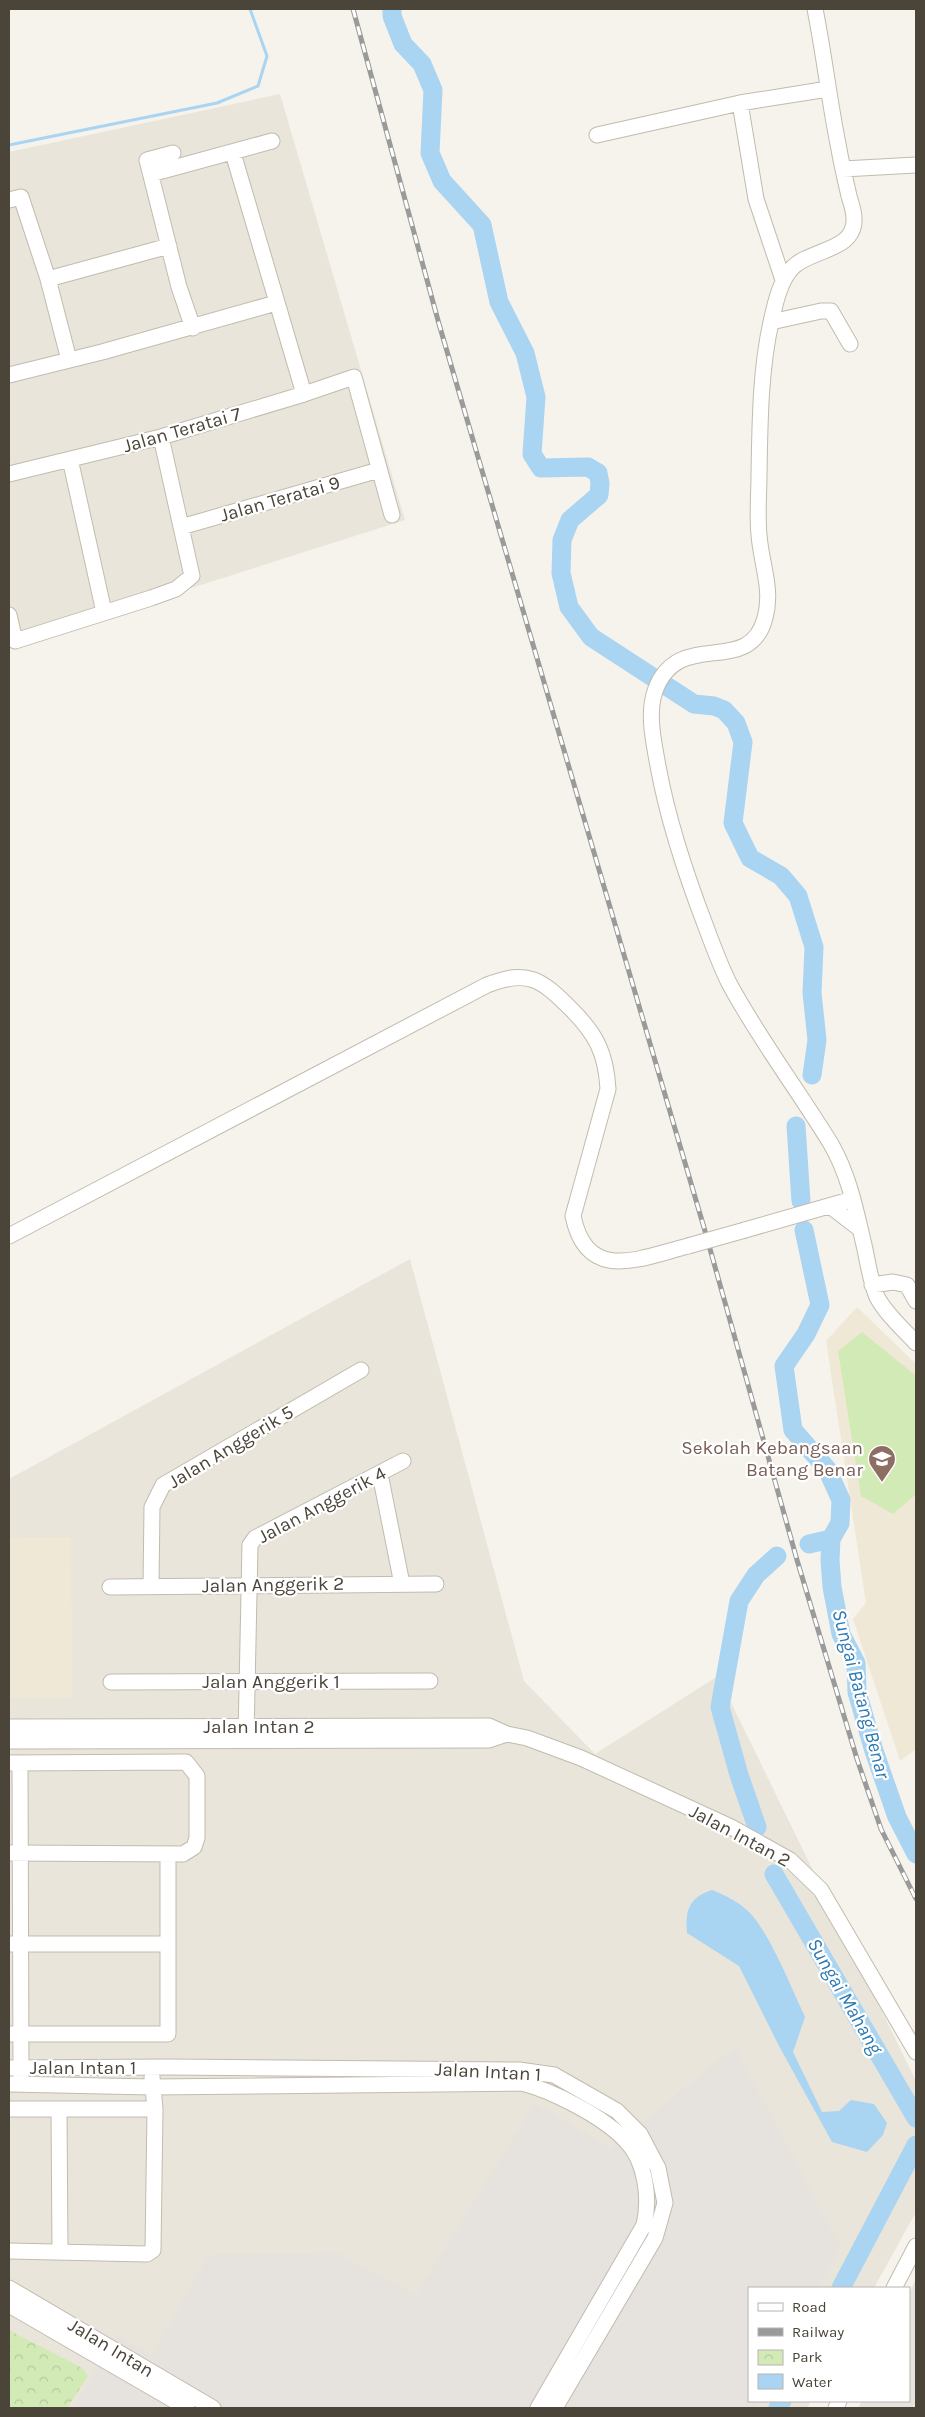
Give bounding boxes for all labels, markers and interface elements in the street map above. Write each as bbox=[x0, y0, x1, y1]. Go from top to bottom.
street label: Jalan Teratai 7 bbox=[120, 403, 244, 457]
street label: Jalan Teratai 9 bbox=[217, 471, 343, 527]
street label: Jalan Anggerik 5 bbox=[164, 1401, 298, 1493]
place label: Sekolah Kebangsaan Batang Benar bbox=[681, 1437, 863, 1481]
school or university icon: Sekolah Kebangsaan Batang Benar bbox=[867, 1444, 897, 1483]
street label: Jalan Anggerik 4 bbox=[254, 1462, 390, 1548]
street label: Jalan Anggerik 2 bbox=[202, 1573, 344, 1597]
water label: Sungai Batang Benar bbox=[827, 1607, 895, 1782]
street label: Jalan Anggerik 1 bbox=[202, 1671, 340, 1693]
street label: Jalan Intan 2 bbox=[203, 1716, 315, 1738]
street label: Jalan Intan 2 bbox=[686, 1800, 794, 1872]
water label: Sungai Mahang bbox=[803, 1934, 888, 2059]
street label: Jalan Intan 1 bbox=[30, 2057, 136, 2079]
street label: Jalan Intan 1 bbox=[434, 2058, 542, 2086]
legend bbox=[748, 2287, 910, 2402]
text: Road bbox=[792, 2298, 827, 2316]
street label: Jalan Intan bbox=[64, 2314, 158, 2382]
text: Railway bbox=[792, 2323, 844, 2341]
text: Park bbox=[792, 2348, 822, 2366]
text: Water bbox=[792, 2373, 833, 2391]

